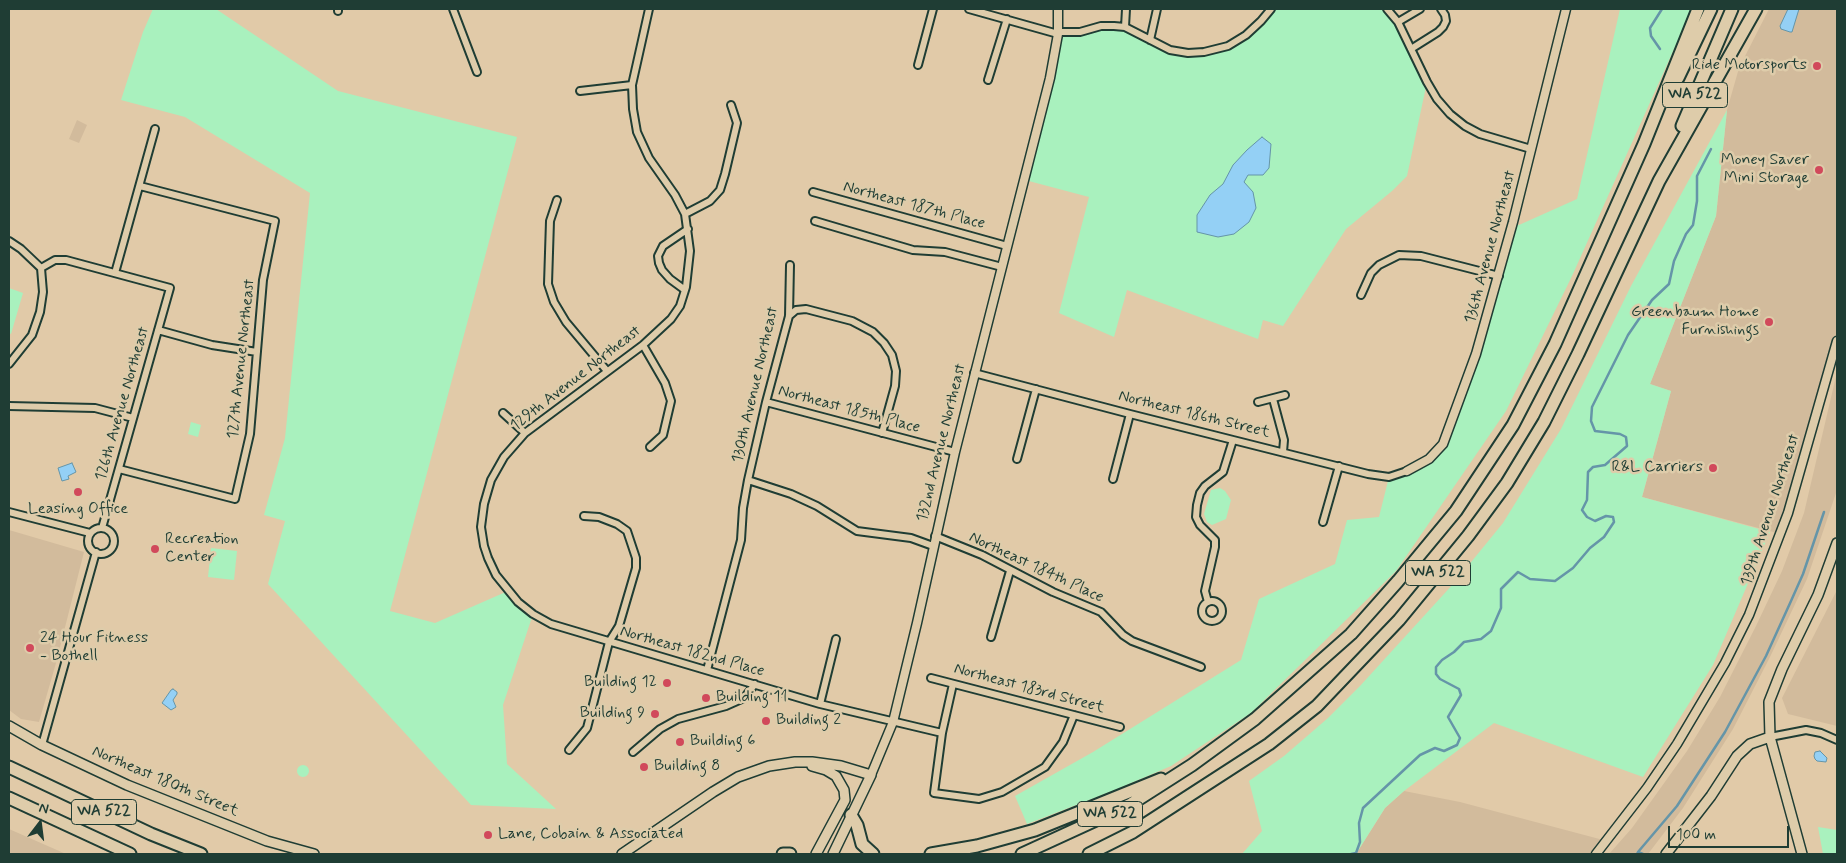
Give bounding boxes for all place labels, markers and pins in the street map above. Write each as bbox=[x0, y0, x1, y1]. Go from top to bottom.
place label: Ride Motorsports bbox=[1692, 56, 1807, 76]
marker: Ride Motorsports bbox=[1811, 60, 1823, 72]
place label: Money Saver Mini Storage bbox=[1721, 151, 1809, 189]
marker: Money Saver Mini Storage bbox=[1813, 164, 1825, 176]
place label: Greenbaum Home Furnishings bbox=[1631, 303, 1759, 341]
marker: Greenbaum Home Furnishings bbox=[1763, 316, 1775, 328]
place label: R&L Carriers bbox=[1611, 458, 1703, 478]
marker: R&L Carriers bbox=[1707, 462, 1719, 474]
marker: Leasing Office bbox=[72, 486, 84, 498]
place label: Leasing Office bbox=[28, 500, 128, 520]
place label: Recreation Center bbox=[165, 530, 238, 568]
marker: Recreation Center bbox=[149, 543, 161, 555]
place label: 24 Hour Fitness - Bothell bbox=[40, 629, 148, 667]
marker: 24 Hour Fitness - Bothell bbox=[24, 642, 36, 654]
place label: Building 12 bbox=[584, 673, 657, 693]
marker: Building 12 bbox=[661, 677, 673, 689]
place label: Building 11 bbox=[716, 688, 787, 708]
marker: Building 11 bbox=[700, 692, 712, 704]
place label: Building 9 bbox=[580, 704, 645, 724]
marker: Building 9 bbox=[649, 708, 661, 720]
place label: Building 2 bbox=[776, 711, 841, 731]
marker: Building 2 bbox=[760, 715, 772, 727]
place label: Building 6 bbox=[690, 732, 756, 752]
marker: Building 6 bbox=[674, 736, 686, 748]
place label: Building 8 bbox=[654, 757, 720, 777]
marker: Building 8 bbox=[638, 761, 650, 773]
place label: Lane, Cobain & Associated bbox=[498, 825, 683, 845]
marker: Lane, Cobain & Associated bbox=[482, 829, 494, 841]

